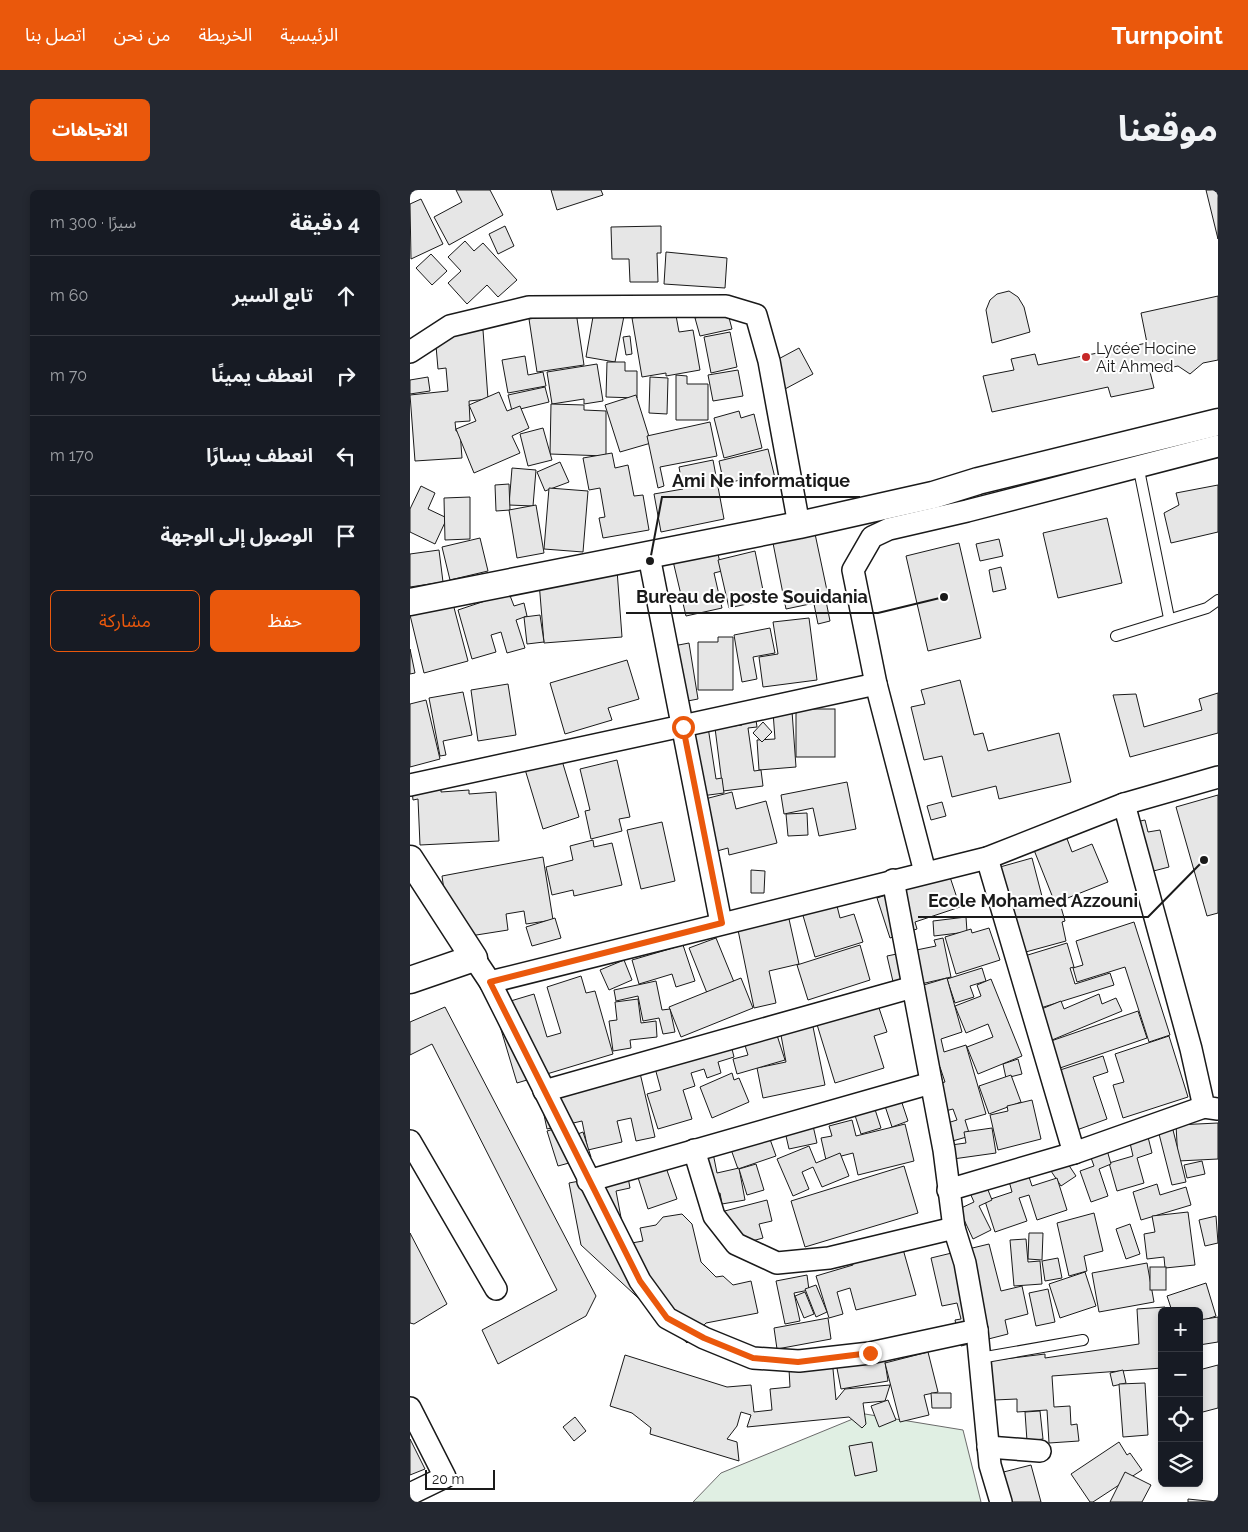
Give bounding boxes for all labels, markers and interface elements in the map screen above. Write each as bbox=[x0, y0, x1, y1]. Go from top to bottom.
text: Turnpoint bbox=[1111, 21, 1223, 50]
text: اتصل بنا bbox=[25, 24, 86, 45]
text: من نحن bbox=[114, 24, 170, 45]
text: الخريطة bbox=[198, 24, 252, 45]
text: الرئيسية bbox=[280, 24, 338, 45]
button: الاتجاهات bbox=[30, 99, 150, 161]
text: موقعنا bbox=[1118, 108, 1218, 149]
text: 4 دقيقة bbox=[290, 210, 360, 235]
text: سيرًا · 300 m bbox=[50, 213, 136, 232]
icon: ahead bbox=[332, 282, 360, 310]
text: تابع السير bbox=[232, 284, 313, 306]
text: 60 m bbox=[50, 286, 88, 305]
place label: Lycée Hocine Ait Ahmed bbox=[1096, 339, 1196, 376]
marker: Lycée Hocine Ait Ahmed bbox=[1080, 351, 1092, 363]
icon: right bbox=[332, 362, 360, 390]
text: انعطف يمينًا bbox=[211, 364, 313, 386]
text: 70 m bbox=[50, 366, 87, 385]
icon: left bbox=[332, 442, 360, 470]
text: انعطف يسارًا bbox=[206, 444, 313, 466]
text: 170 m bbox=[50, 446, 94, 465]
callout: Ami Ne informatique bbox=[662, 464, 860, 497]
text: Ami Ne informatique bbox=[672, 470, 850, 491]
icon: arrive bbox=[332, 522, 360, 550]
text: الوصول إلى الوجهة bbox=[160, 524, 313, 546]
callout: Bureau de poste Souidania bbox=[626, 580, 878, 613]
text: Bureau de poste Souidania bbox=[636, 586, 868, 607]
button: مشاركة bbox=[50, 590, 200, 652]
button: حفظ bbox=[210, 590, 360, 652]
route start bbox=[672, 716, 695, 739]
callout: Ecole Mohamed Azzouni bbox=[918, 884, 1148, 917]
text: Ecole Mohamed Azzouni bbox=[928, 890, 1138, 911]
map controls bbox=[1158, 1307, 1203, 1487]
button: + bbox=[1158, 1307, 1203, 1352]
route end bbox=[859, 1342, 882, 1365]
button: − bbox=[1158, 1352, 1203, 1397]
button: locate bbox=[1158, 1397, 1203, 1442]
button: layers bbox=[1158, 1442, 1203, 1487]
scale bar bbox=[425, 1467, 495, 1490]
text: 20 m bbox=[432, 1471, 464, 1487]

